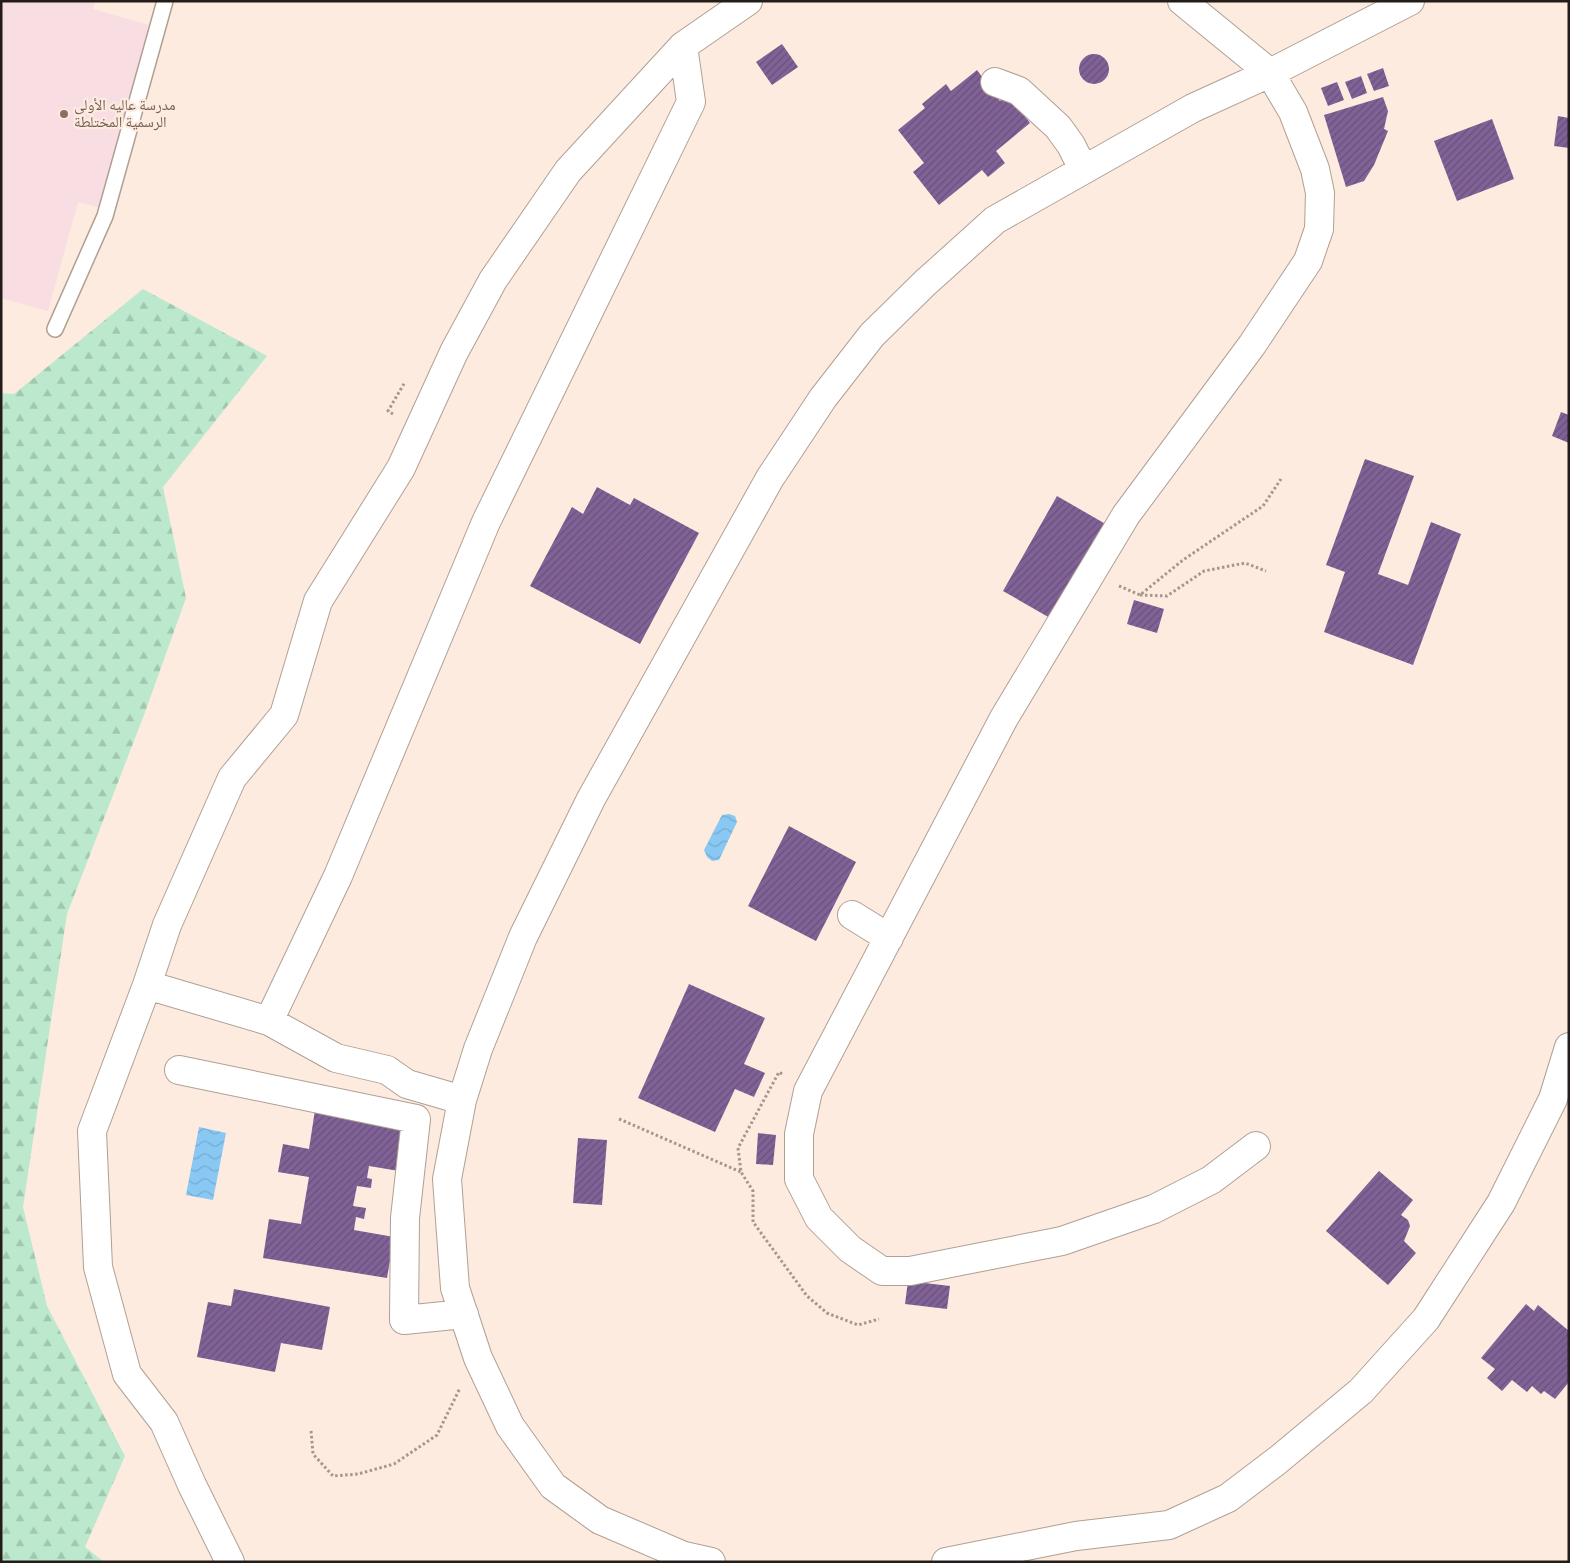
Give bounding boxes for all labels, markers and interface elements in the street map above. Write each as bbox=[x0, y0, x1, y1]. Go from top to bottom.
place label: مدرسة عاليه الأولى الرسمية المختلطة bbox=[74, 95, 176, 131]
marker: مدرسة عاليه الأولى الرسمية المختلطة bbox=[58, 108, 70, 120]

